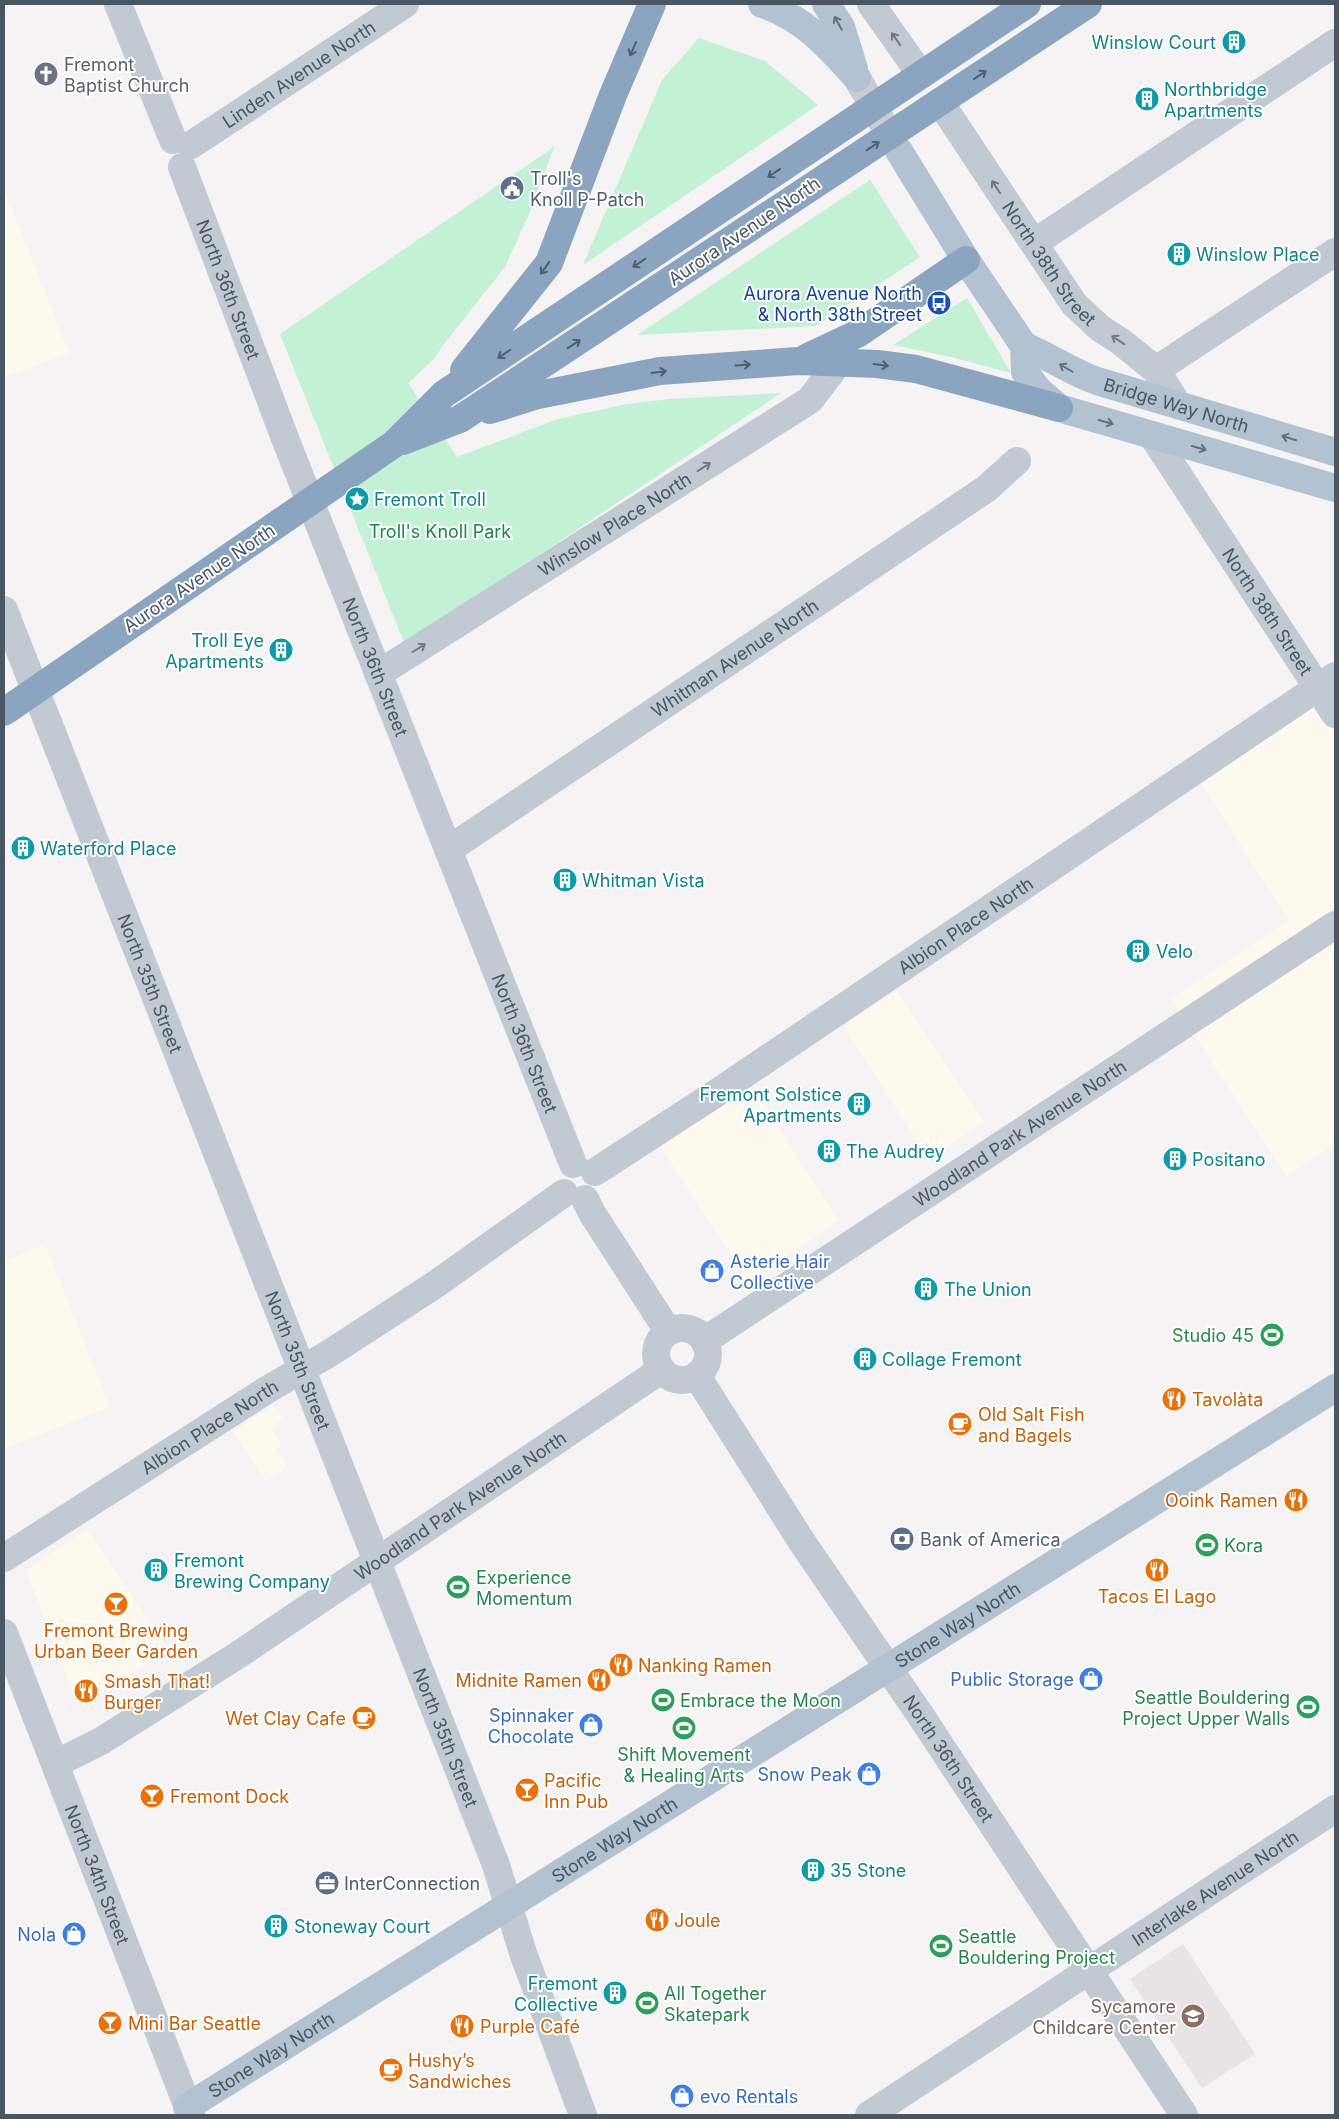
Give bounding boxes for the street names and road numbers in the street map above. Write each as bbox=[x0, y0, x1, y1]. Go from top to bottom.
street label: Linden Avenue North bbox=[218, 16, 379, 132]
street label: Aurora Avenue North bbox=[664, 172, 824, 290]
street label: North 38th Street bbox=[998, 197, 1101, 330]
street label: North 36th Street bbox=[192, 217, 265, 362]
street label: Bridge Way North bbox=[1101, 373, 1252, 436]
street label: Winslow Place North bbox=[534, 468, 695, 580]
street label: Aurora Avenue North bbox=[119, 519, 279, 637]
street label: North 38th Street bbox=[1218, 544, 1317, 679]
street label: North 36th Street bbox=[339, 594, 413, 739]
street label: Whitman Avenue North bbox=[647, 594, 822, 721]
street label: Albion Place North bbox=[894, 872, 1037, 978]
street label: North 35th Street bbox=[114, 911, 187, 1056]
street label: North 36th Street bbox=[488, 971, 562, 1116]
street label: Woodland Park Avenue North bbox=[909, 1055, 1130, 1211]
street label: North 35th Street bbox=[261, 1288, 335, 1433]
street label: Albion Place North bbox=[137, 1375, 282, 1478]
street label: Woodland Park Avenue North bbox=[350, 1427, 570, 1584]
street label: Stone Way North bbox=[891, 1577, 1024, 1672]
street label: North 35th Street bbox=[409, 1665, 483, 1810]
street label: North 36th Street bbox=[899, 1691, 998, 1826]
street label: Stone Way North bbox=[548, 1792, 681, 1887]
street label: North 34th Street bbox=[61, 1802, 134, 1947]
street label: Interlake Avenue North bbox=[1128, 1826, 1302, 1950]
street label: Stone Way North bbox=[204, 2007, 338, 2102]

